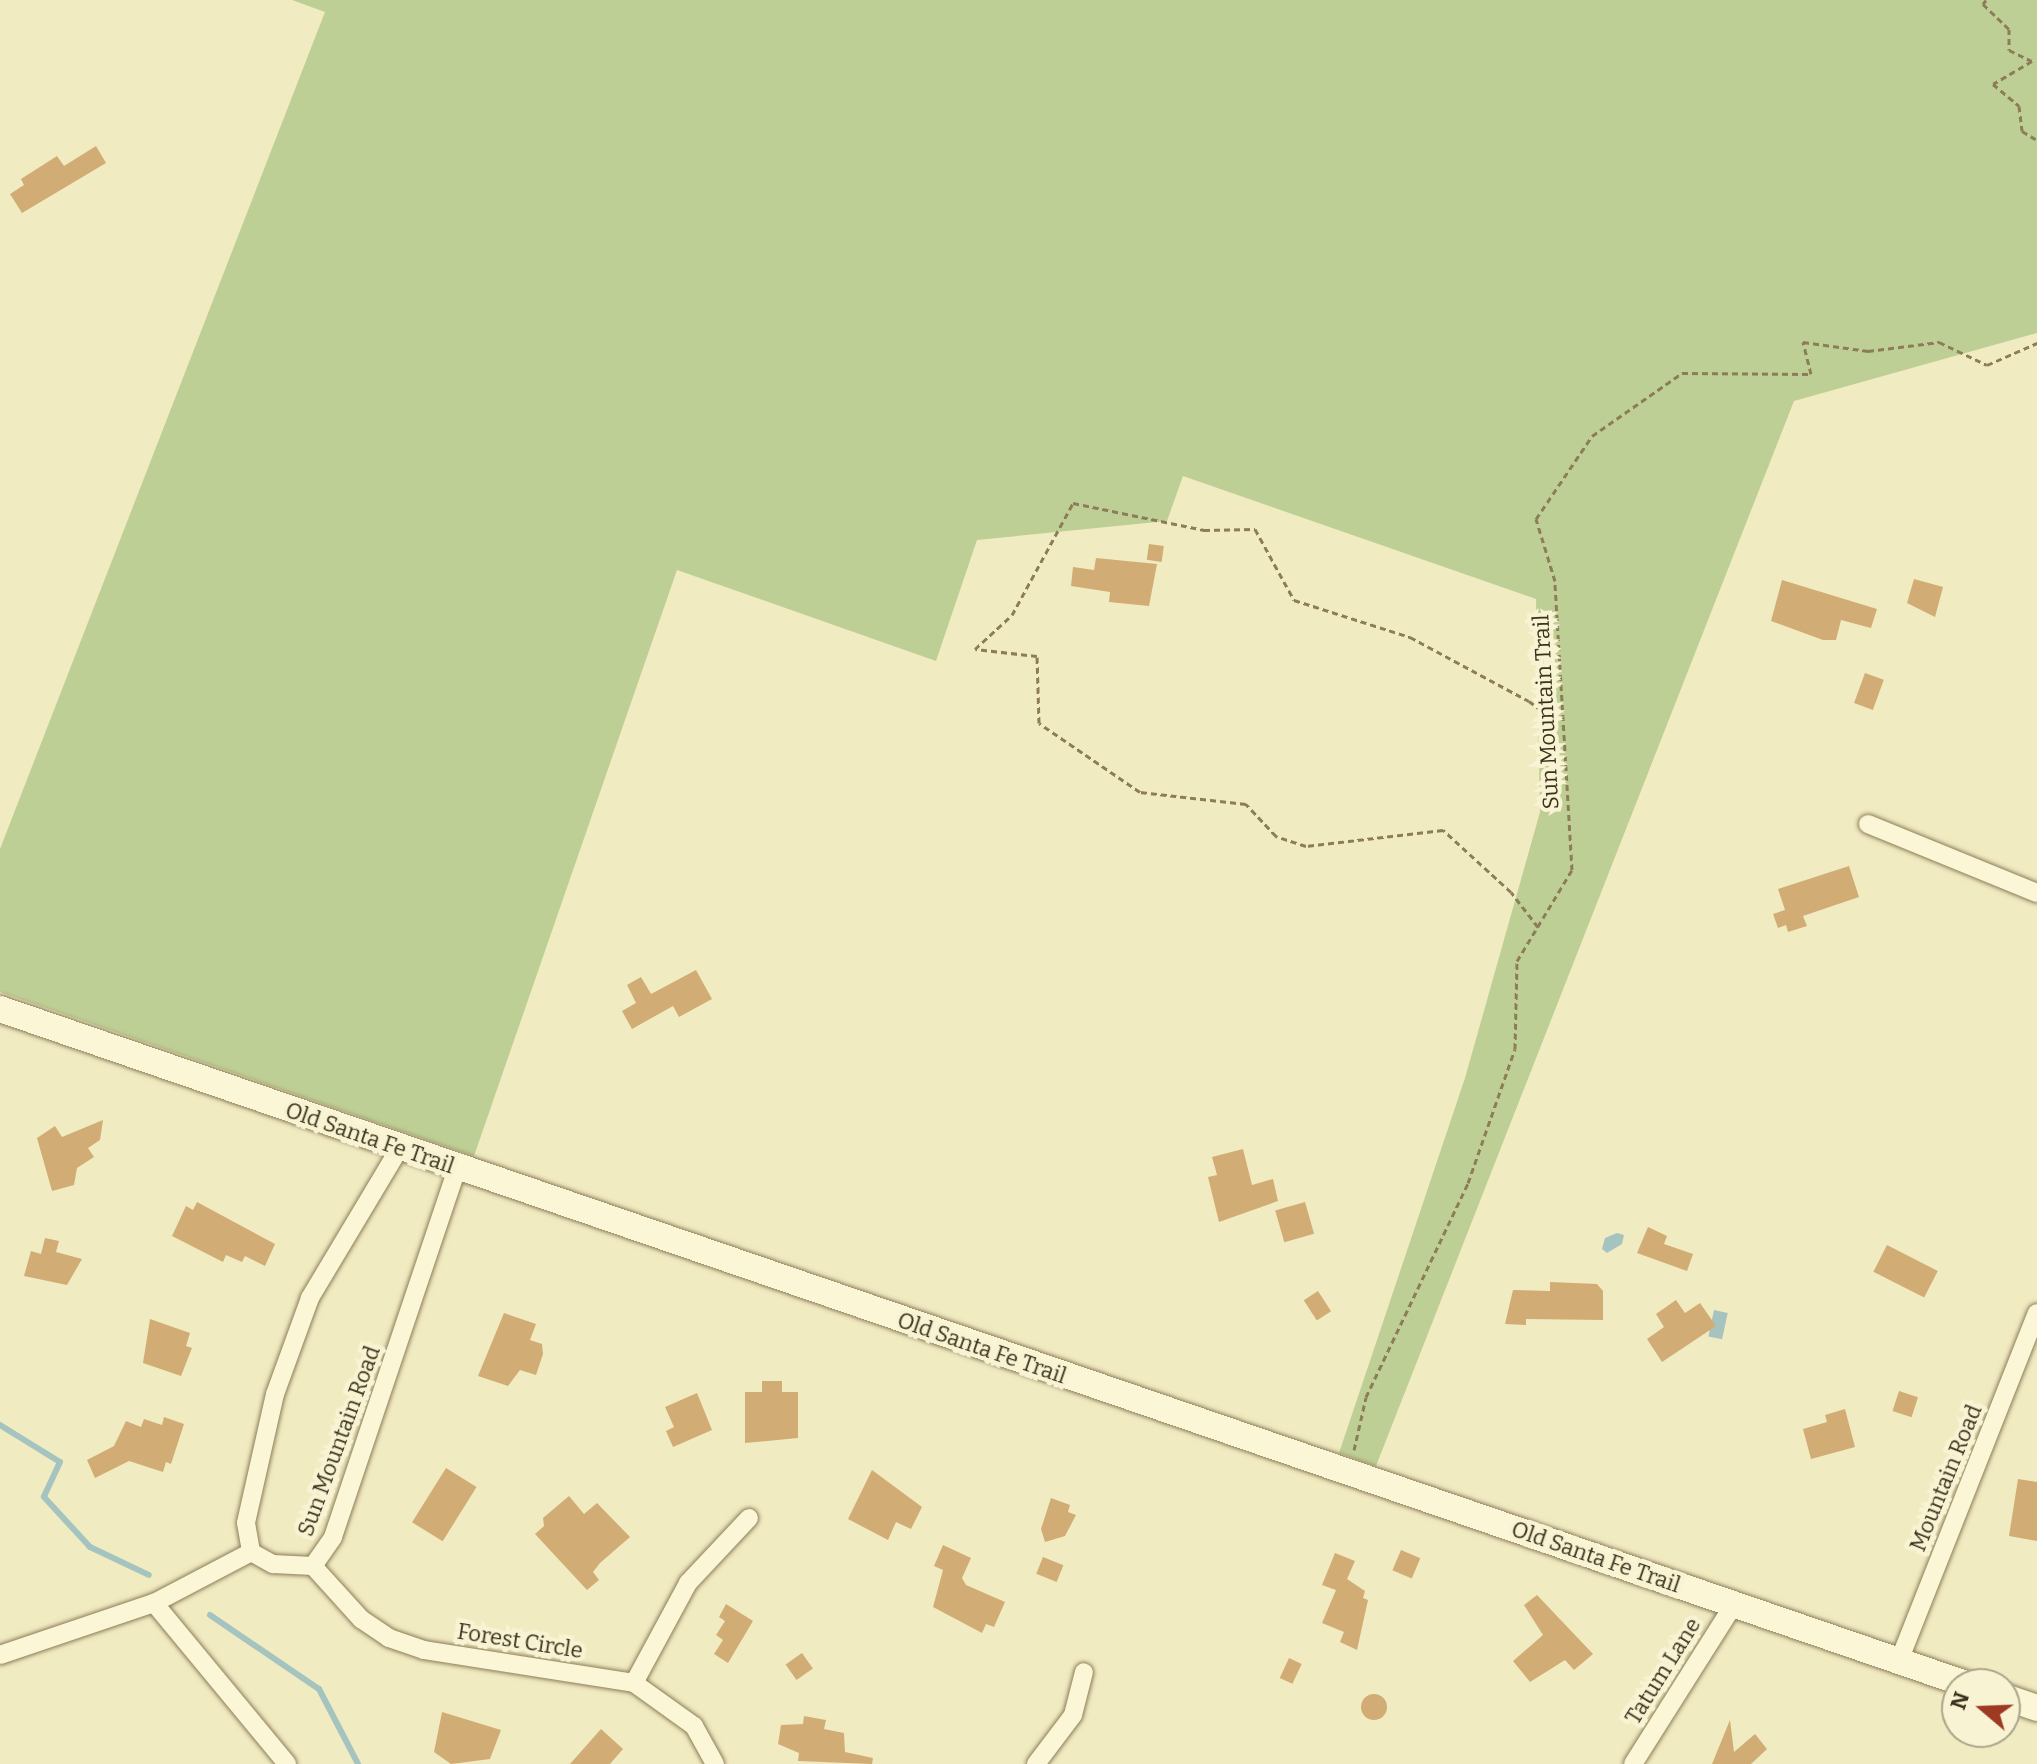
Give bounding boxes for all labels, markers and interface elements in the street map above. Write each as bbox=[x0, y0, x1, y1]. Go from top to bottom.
street label: Sun Mountain Trail bbox=[1528, 614, 1564, 810]
street label: Old Santa Fe Trail bbox=[282, 1097, 458, 1179]
street label: Old Santa Fe Trail bbox=[894, 1307, 1070, 1389]
street label: Sun Mountain Road bbox=[292, 1342, 386, 1540]
street label: Mountain Road bbox=[1905, 1401, 1987, 1555]
street label: Old Santa Fe Trail bbox=[1508, 1516, 1684, 1598]
street label: Tatum Lane bbox=[1620, 1613, 1706, 1729]
street label: Forest Circle bbox=[455, 1618, 585, 1664]
north arrow bbox=[1941, 1668, 2021, 1748]
text: N bbox=[1944, 1688, 1975, 1713]

